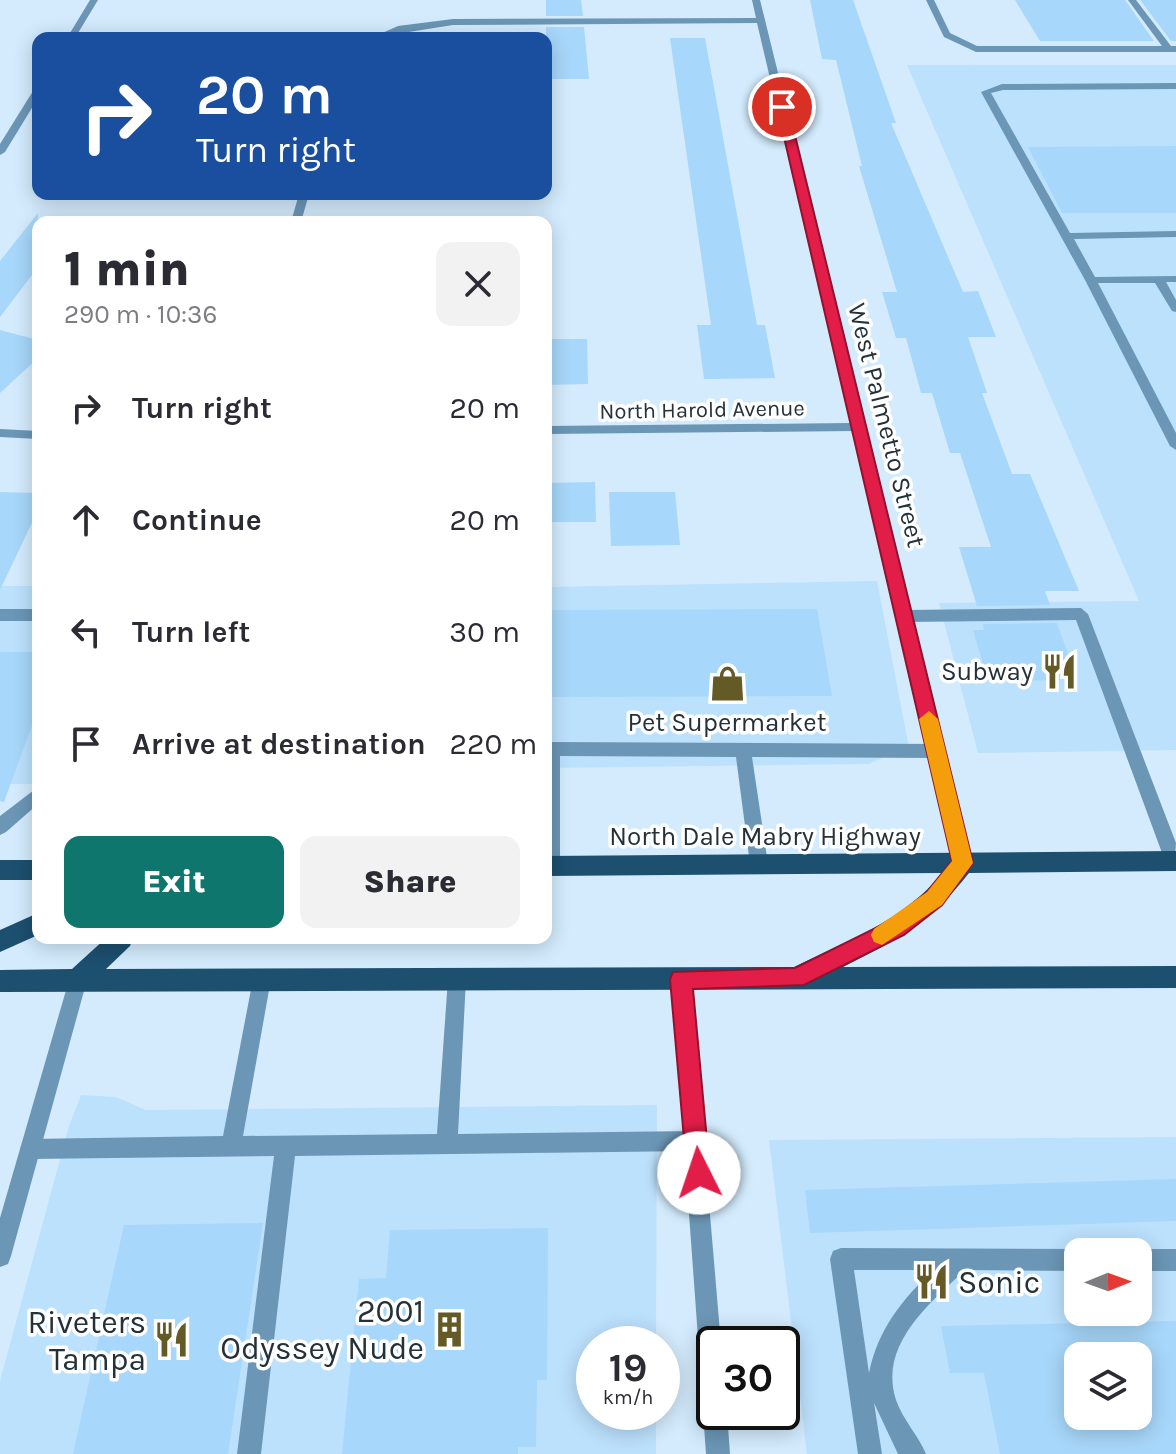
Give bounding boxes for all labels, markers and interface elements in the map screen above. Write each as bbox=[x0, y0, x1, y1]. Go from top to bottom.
text: 20 m bbox=[196, 62, 333, 127]
icon: right bbox=[64, 64, 168, 168]
pin bbox=[748, 73, 816, 141]
icon: arrive bbox=[760, 85, 804, 129]
text: Turn right bbox=[196, 129, 356, 171]
text: 1 min bbox=[64, 241, 190, 297]
button: close bbox=[436, 242, 520, 326]
text: 290 m · 10:36 bbox=[64, 299, 217, 330]
street label: West Palmetto Street bbox=[841, 300, 932, 551]
icon: right bbox=[64, 386, 108, 430]
text: Turn right bbox=[132, 390, 272, 426]
text: 20 m bbox=[450, 390, 520, 426]
street label: North Harold Avenue bbox=[599, 395, 805, 425]
icon: ahead bbox=[64, 498, 108, 542]
text: Continue bbox=[132, 502, 262, 538]
text: 20 m bbox=[450, 502, 520, 538]
icon: left bbox=[64, 610, 108, 654]
text: Turn left bbox=[132, 614, 250, 650]
text: 30 m bbox=[449, 614, 520, 650]
restaurant icon: Subway bbox=[1040, 652, 1078, 690]
place label: Subway bbox=[941, 656, 1033, 687]
shop icon: Pet Supermarket bbox=[708, 664, 746, 702]
place label: Pet Supermarket bbox=[628, 707, 827, 738]
icon: arrive bbox=[64, 722, 108, 766]
text: Arrive at destination bbox=[132, 726, 426, 762]
text: 220 m bbox=[450, 726, 537, 762]
street label: North Dale Mabry Highway bbox=[609, 821, 921, 852]
button: Exit bbox=[64, 836, 284, 928]
button: Share bbox=[300, 836, 520, 928]
position arrow bbox=[657, 1131, 741, 1215]
north arrow bbox=[1064, 1238, 1152, 1326]
map controls bbox=[1064, 1238, 1152, 1430]
restaurant icon: Sonic bbox=[913, 1263, 951, 1301]
place label: Sonic bbox=[958, 1264, 1040, 1301]
place label: 2001 Odyssey Nude bbox=[220, 1293, 424, 1367]
place label: Riveters Tampa bbox=[28, 1304, 146, 1378]
building icon: 2001 Odyssey Nude bbox=[431, 1310, 469, 1348]
restaurant icon: Riveters Tampa bbox=[153, 1321, 191, 1359]
speed limit sign: 30 bbox=[696, 1326, 800, 1430]
button: layers bbox=[1064, 1342, 1152, 1430]
text: 19 bbox=[609, 1344, 647, 1391]
text: km/h bbox=[603, 1386, 653, 1409]

